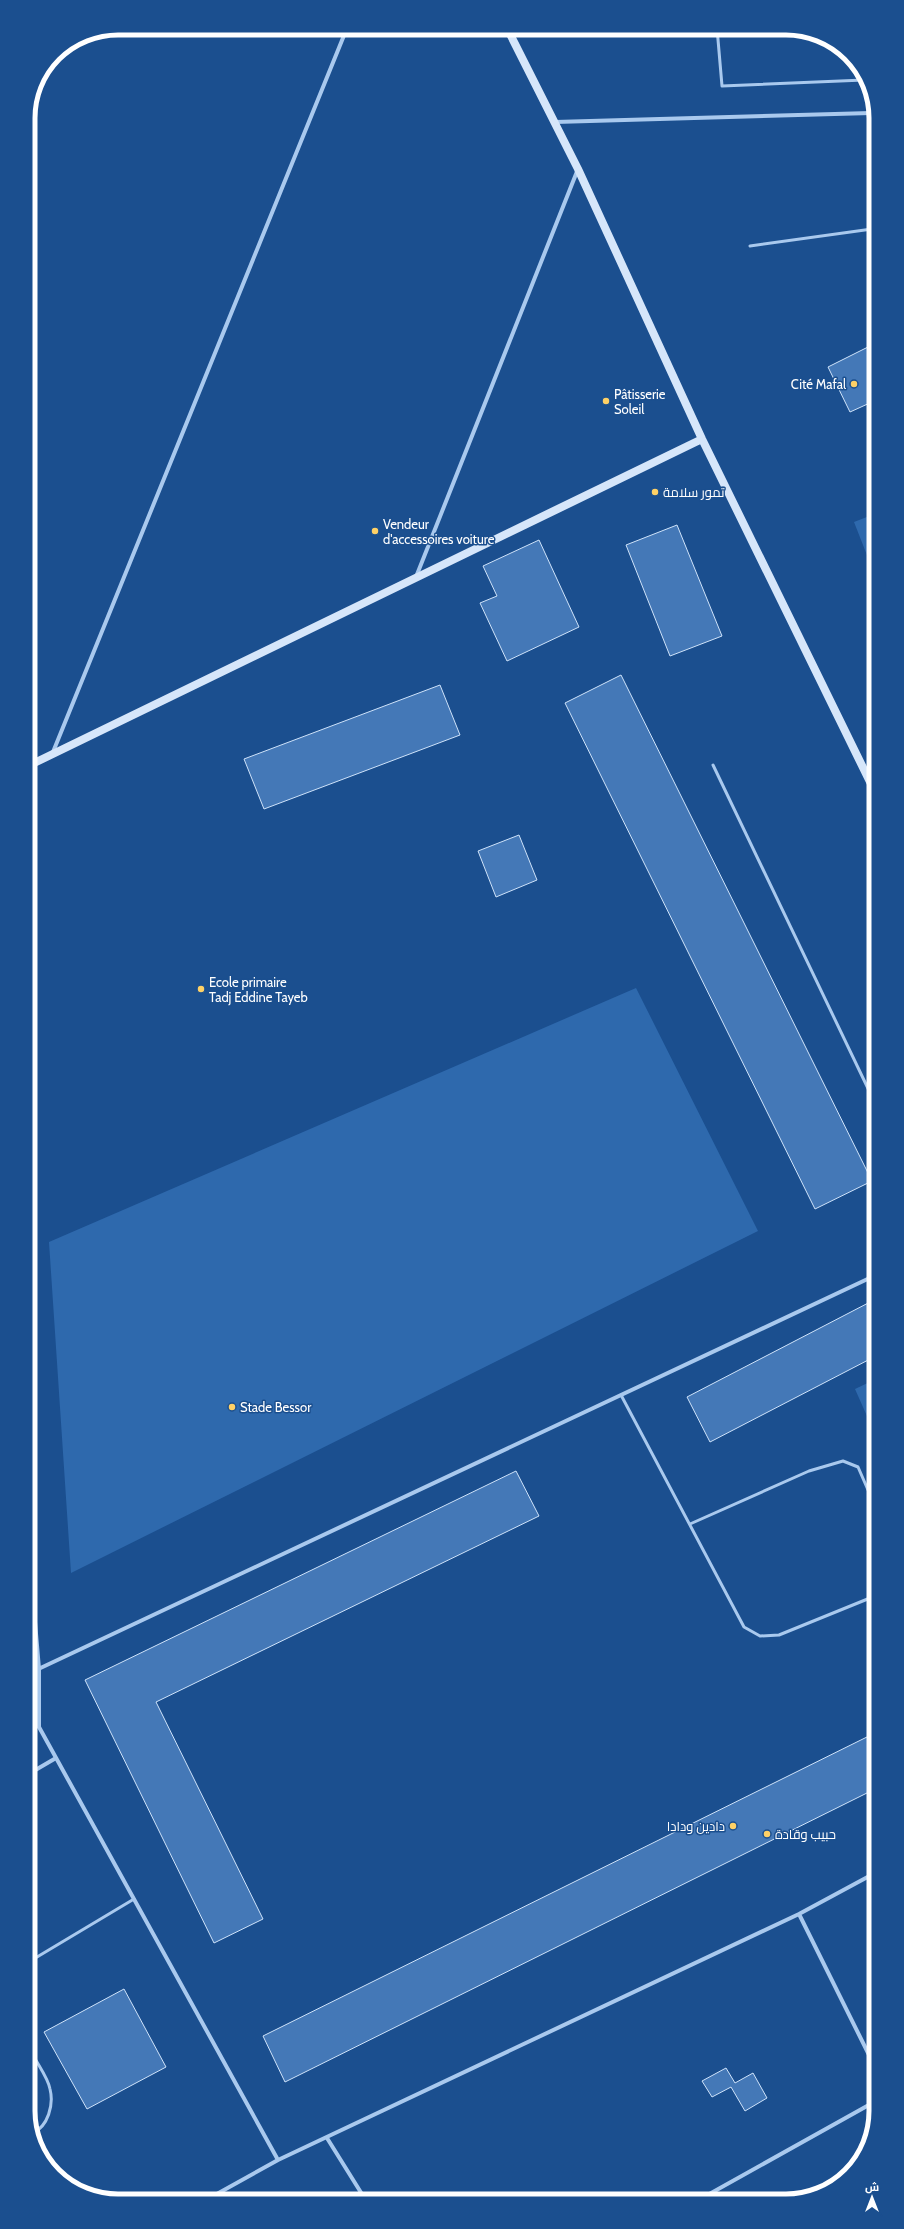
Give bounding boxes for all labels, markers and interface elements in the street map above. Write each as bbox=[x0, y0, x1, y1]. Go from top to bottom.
place label: Cité Mafal bbox=[791, 376, 846, 392]
marker: Cité Mafal bbox=[849, 379, 859, 389]
place label: Pâtisserie Soleil bbox=[614, 386, 666, 417]
marker: Pâtisserie Soleil bbox=[601, 396, 611, 406]
place label: تمور سلامة bbox=[663, 484, 725, 500]
marker: تمور سلامة bbox=[650, 487, 660, 497]
place label: Vendeur d'accessoires voiture bbox=[383, 516, 495, 547]
marker: Vendeur d'accessoires voiture bbox=[370, 526, 380, 536]
place label: Ecole primaire Tadj Eddine Tayeb bbox=[209, 974, 308, 1006]
marker: Ecole primaire Tadj Eddine Tayeb bbox=[196, 984, 206, 994]
place label: Stade Bessor bbox=[240, 1399, 312, 1415]
marker: Stade Bessor bbox=[227, 1402, 237, 1412]
place label: دادين ودادا bbox=[667, 1818, 725, 1834]
marker: دادين ودادا bbox=[728, 1821, 738, 1831]
place label: حبيب وقادة bbox=[775, 1826, 836, 1842]
marker: حبيب وقادة bbox=[762, 1829, 772, 1839]
north arrow bbox=[852, 2177, 892, 2217]
text: ش bbox=[865, 2180, 879, 2194]

